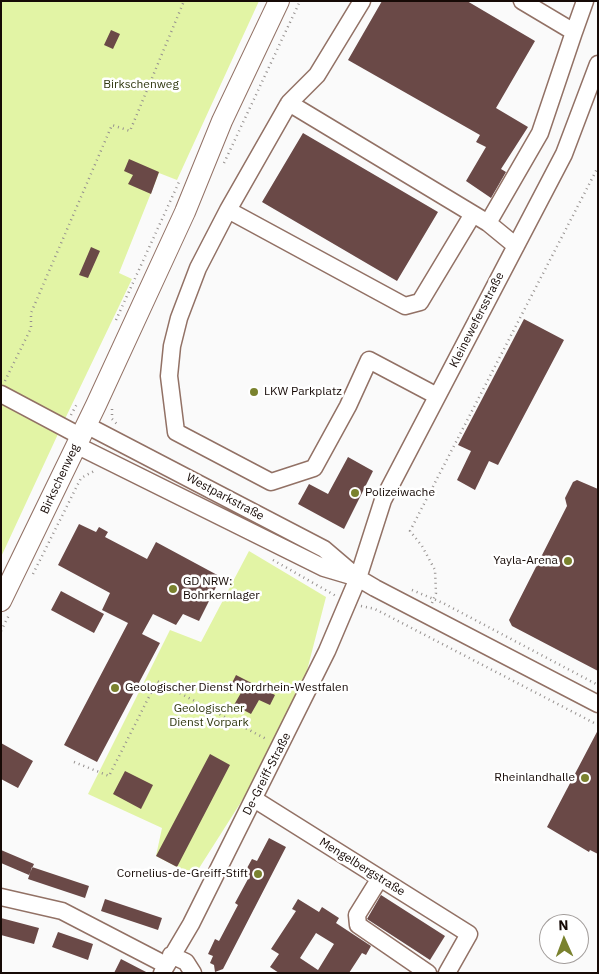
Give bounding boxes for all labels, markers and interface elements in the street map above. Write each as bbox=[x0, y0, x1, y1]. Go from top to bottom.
park label: Birkschenweg bbox=[103, 78, 179, 92]
street label: Kleinewefersstraße bbox=[447, 270, 507, 370]
place label: LKW Parkplatz bbox=[264, 385, 342, 399]
marker: LKW Parkplatz bbox=[248, 386, 260, 398]
street label: Birkschenweg bbox=[38, 442, 82, 516]
street label: Westparkstraße bbox=[184, 470, 266, 524]
place label: Polizeiwache bbox=[365, 486, 435, 500]
marker: Polizeiwache bbox=[349, 487, 361, 499]
place label: Yayla-Arena bbox=[493, 554, 558, 568]
marker: Yayla-Arena bbox=[562, 555, 574, 567]
place label: GD NRW: Bohrkernlager bbox=[183, 575, 260, 603]
marker: GD NRW: Bohrkernlager bbox=[167, 583, 179, 595]
place label: Geologischer Dienst Nordrhein-Westfalen bbox=[125, 681, 348, 695]
marker: Geologischer Dienst Nordrhein-Westfalen bbox=[109, 682, 121, 694]
park label: Geologischer Dienst Vorpark bbox=[169, 702, 249, 730]
street label: De-Greiff-Straße bbox=[240, 730, 294, 818]
place label: Rheinlandhalle bbox=[494, 771, 575, 785]
marker: Rheinlandhalle bbox=[579, 772, 591, 784]
street label: Mengelbergstraße bbox=[317, 835, 407, 899]
place label: Cornelius-de-Greiff-Stift bbox=[117, 867, 248, 881]
marker: Cornelius-de-Greiff-Stift bbox=[252, 868, 264, 880]
north arrow bbox=[539, 914, 589, 964]
text: N bbox=[558, 916, 569, 934]

